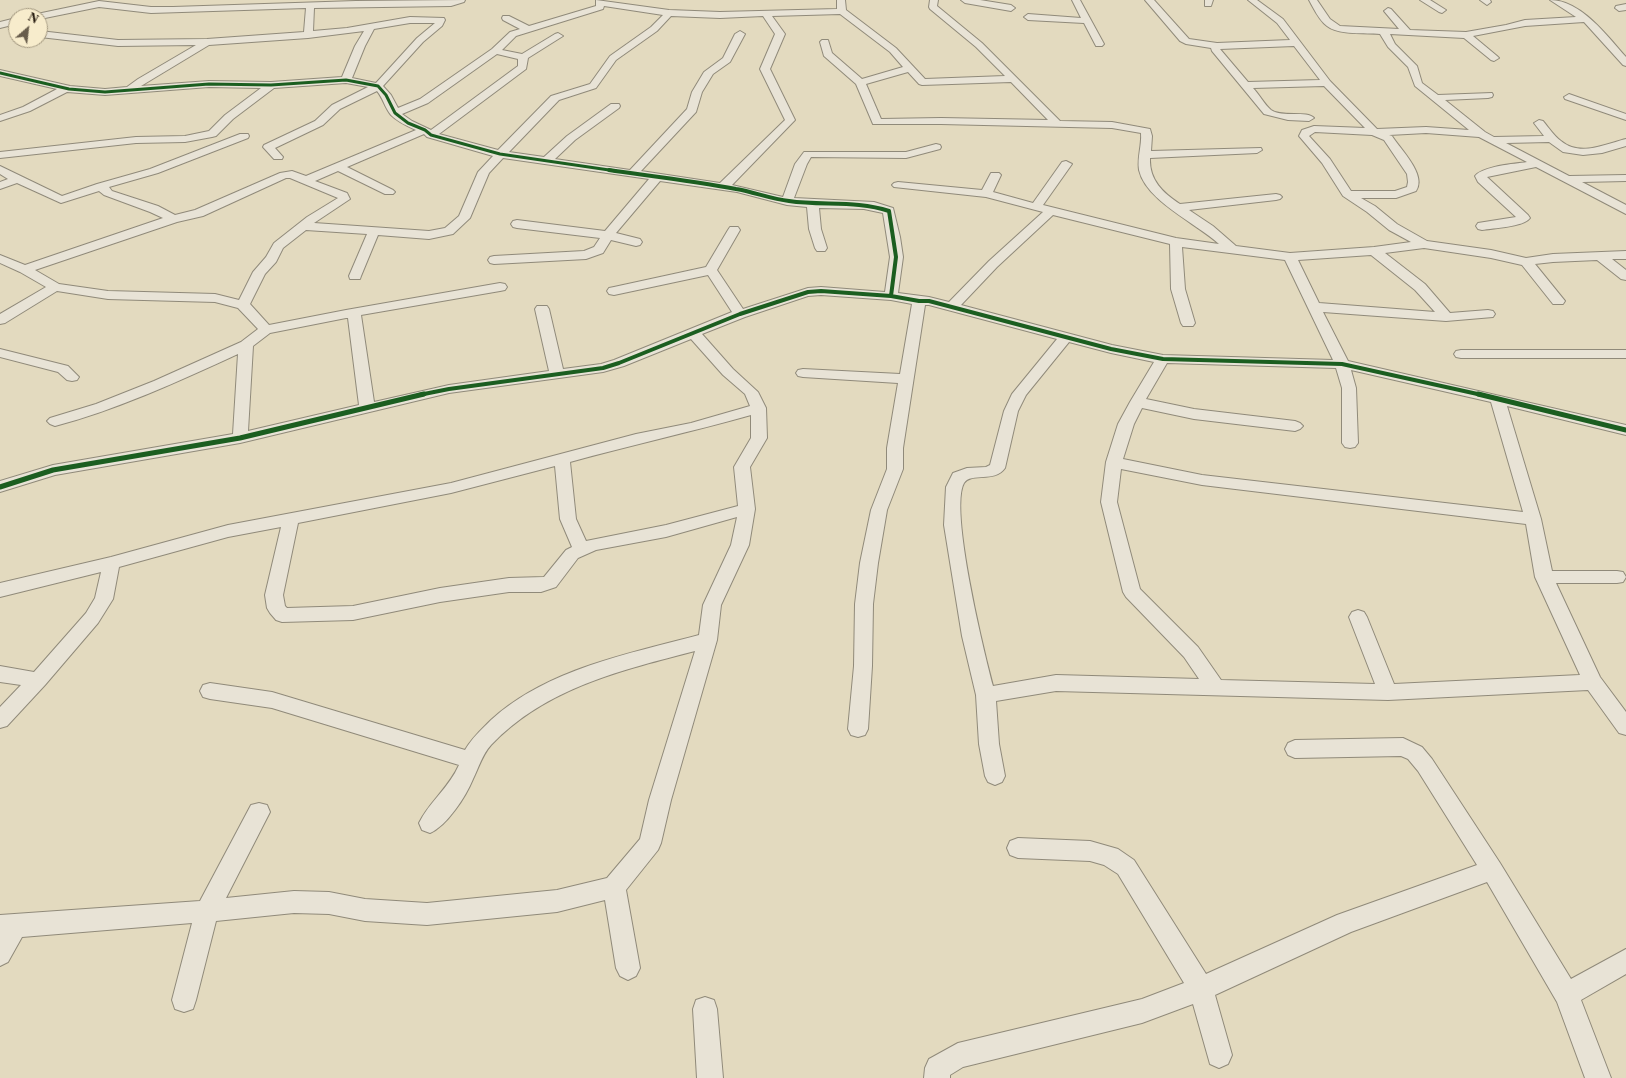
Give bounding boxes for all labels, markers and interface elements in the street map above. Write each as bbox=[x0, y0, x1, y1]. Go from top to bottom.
north arrow bbox=[8, 8, 48, 48]
text: N bbox=[26, 10, 41, 27]

